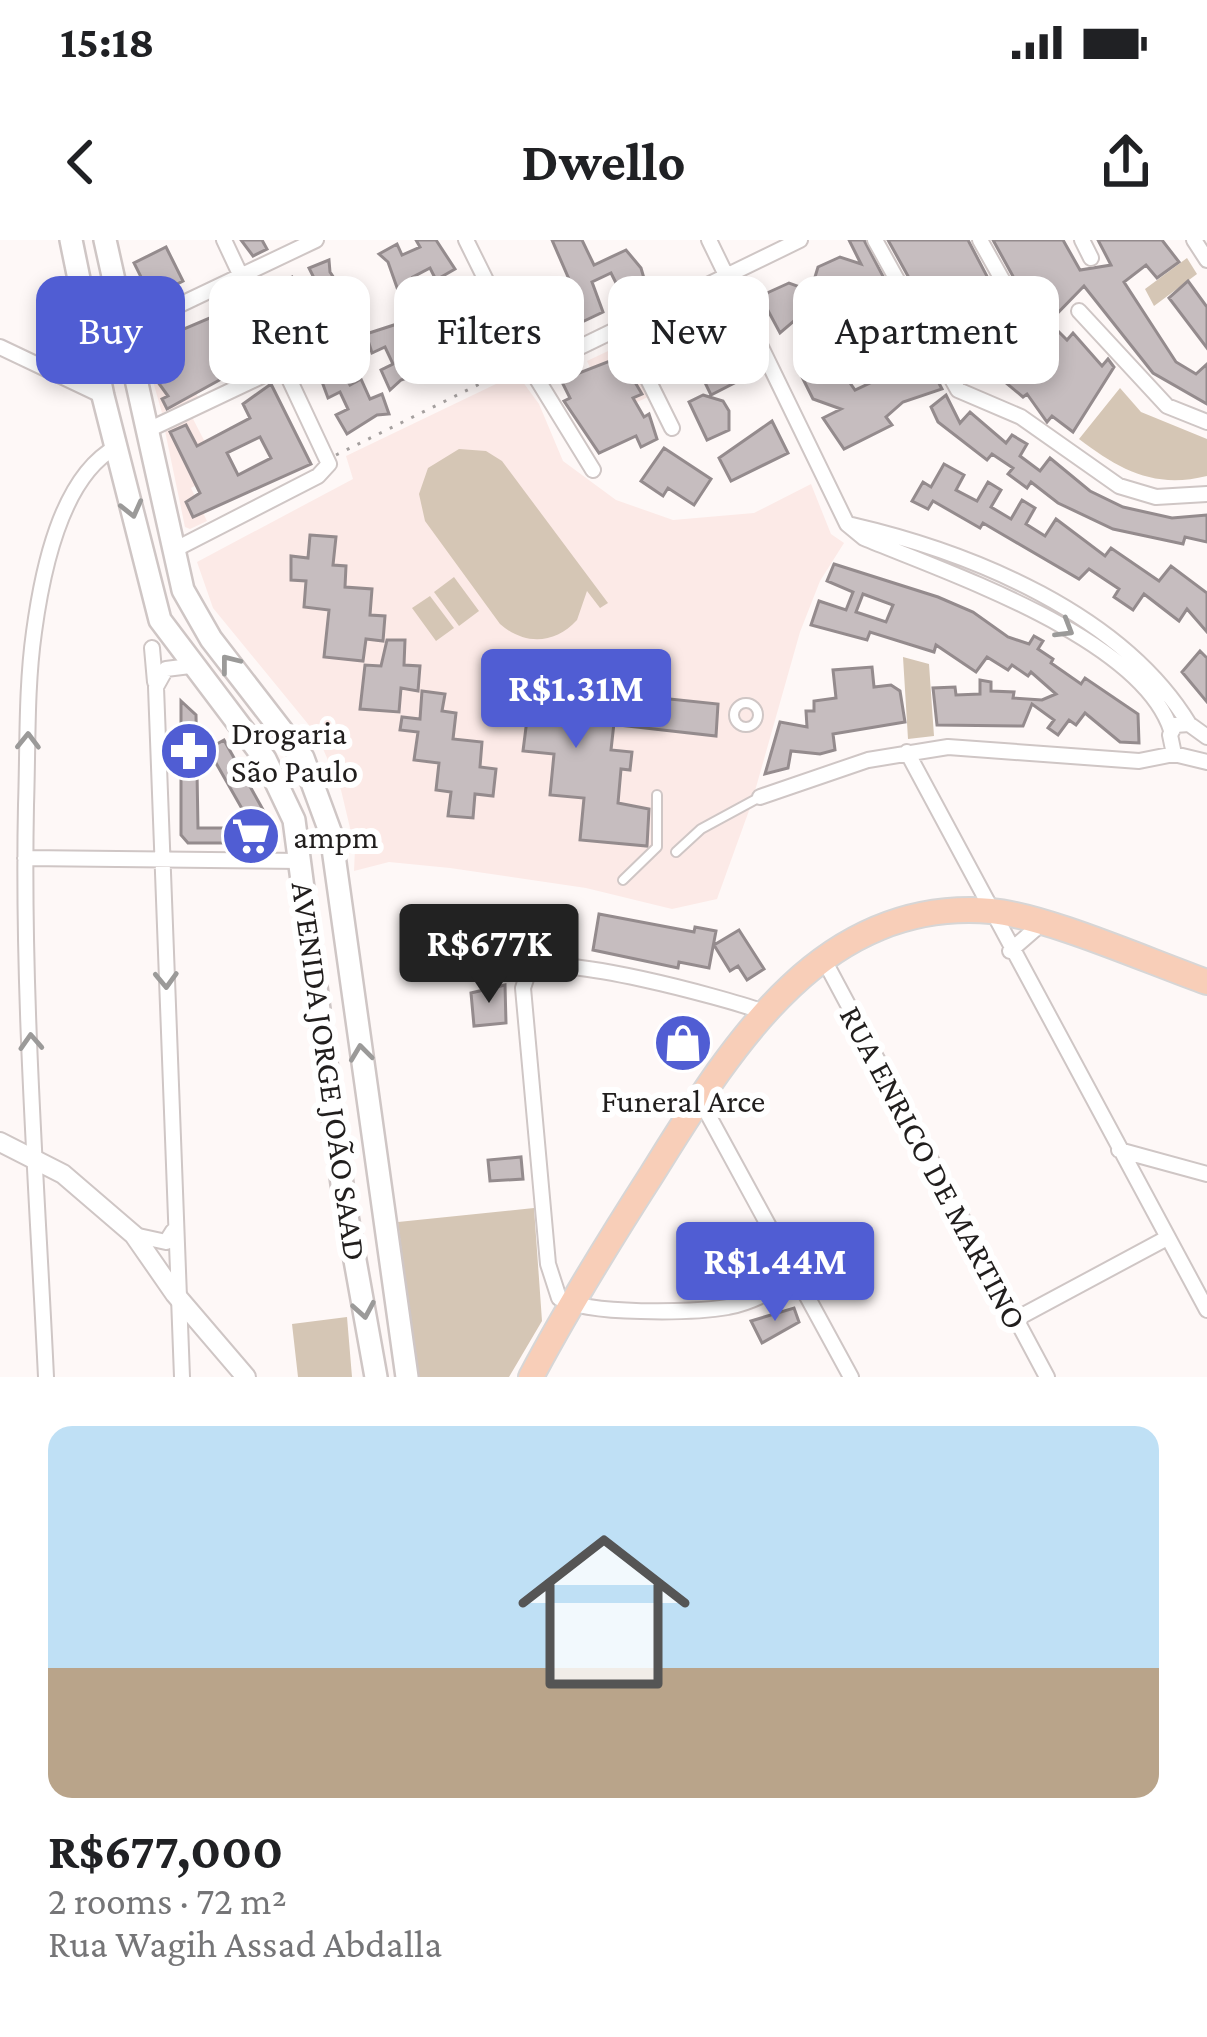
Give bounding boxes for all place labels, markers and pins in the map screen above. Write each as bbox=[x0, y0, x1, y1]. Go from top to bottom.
pin: R$1.31M bbox=[465, 649, 687, 751]
place label: Drogaria São Paulo bbox=[231, 714, 358, 789]
pharmacy icon: Drogaria São Paulo bbox=[158, 720, 220, 782]
supermarket icon: ampm bbox=[220, 805, 282, 867]
place label: ampm bbox=[293, 818, 379, 855]
pin: R$677K bbox=[391, 904, 587, 1006]
shop icon: Funeral Arce bbox=[652, 1012, 714, 1074]
place label: Funeral Arce bbox=[601, 1082, 765, 1119]
pin: R$1.44M bbox=[664, 1222, 886, 1324]

